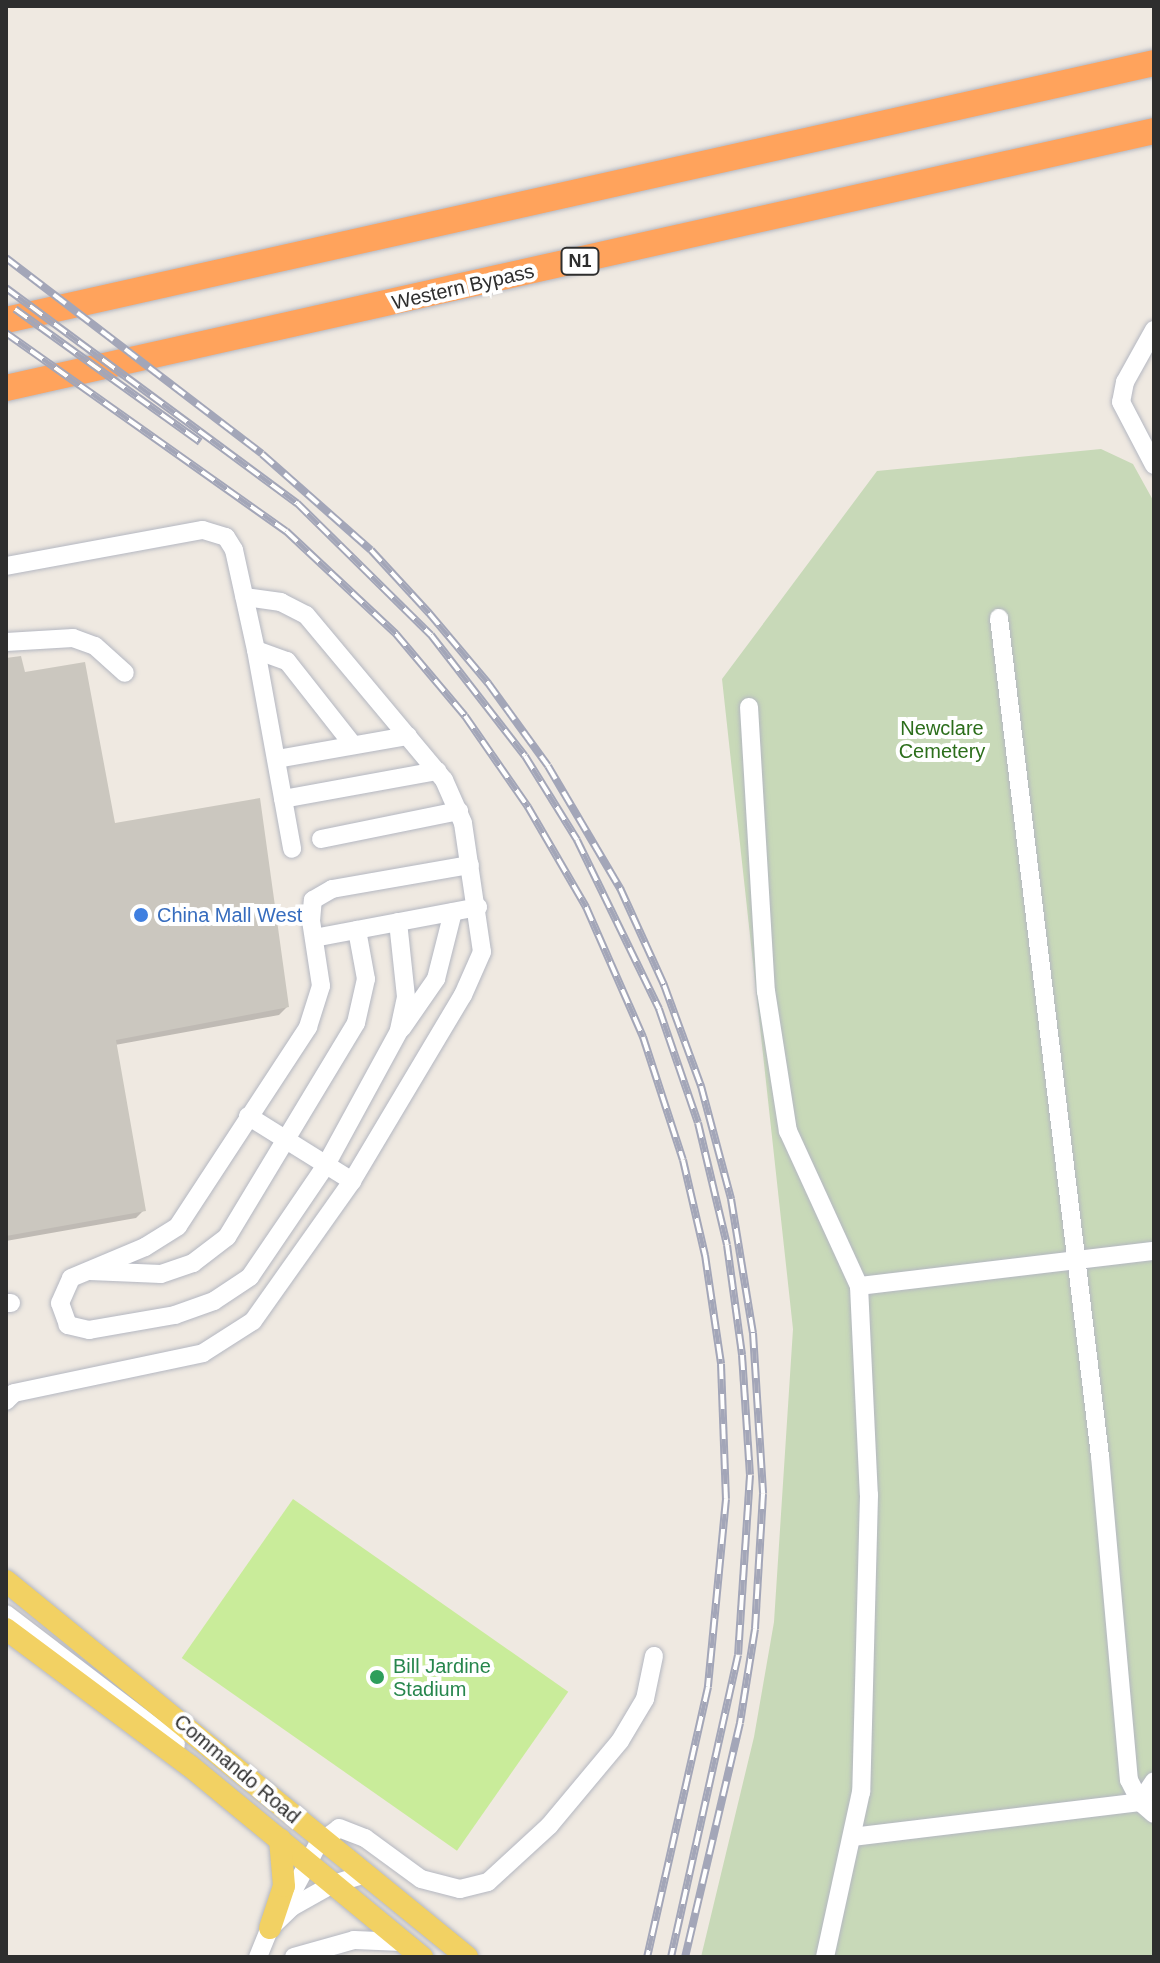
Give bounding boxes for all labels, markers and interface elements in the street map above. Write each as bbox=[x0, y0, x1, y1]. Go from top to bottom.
road number: N1 bbox=[560, 247, 600, 275]
street label: Western Bypass bbox=[390, 259, 536, 315]
park label: Newclare Cemetery bbox=[899, 717, 985, 764]
place label: China Mall West bbox=[157, 903, 302, 927]
marker: China Mall West bbox=[132, 906, 150, 924]
place label: Bill Jardine Stadium bbox=[393, 1654, 491, 1701]
marker: Bill Jardine Stadium bbox=[368, 1668, 386, 1686]
street label: Commando Road bbox=[169, 1709, 305, 1829]

